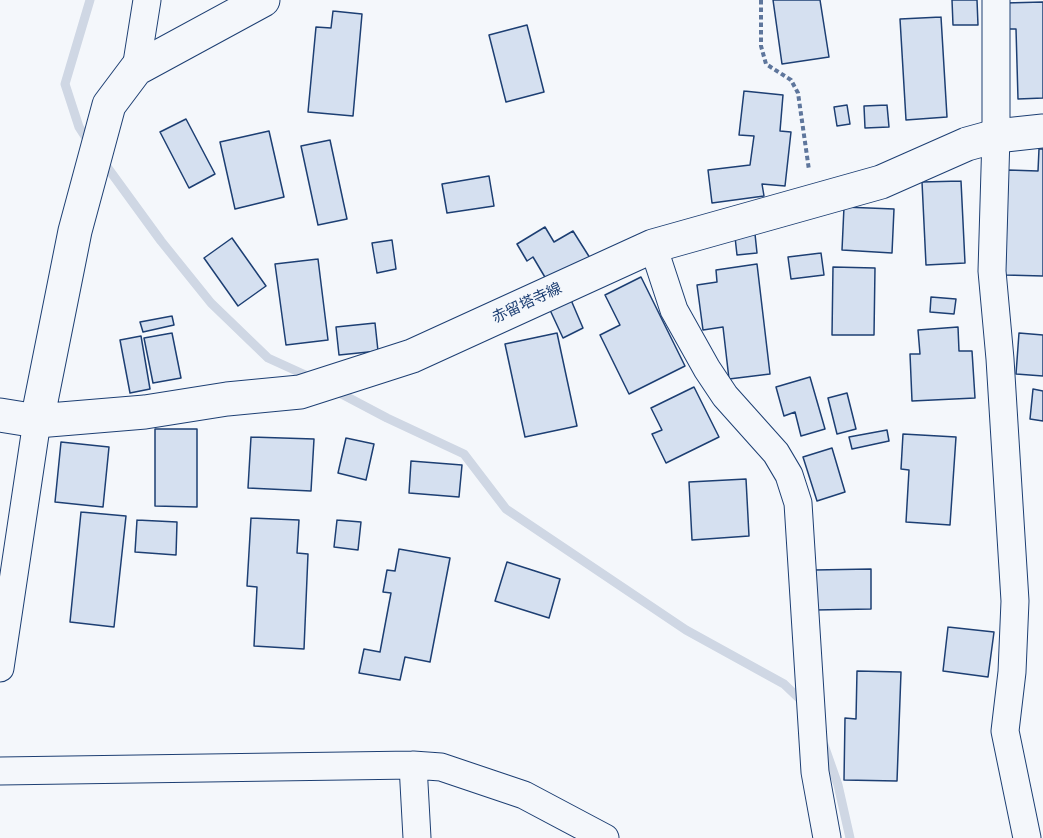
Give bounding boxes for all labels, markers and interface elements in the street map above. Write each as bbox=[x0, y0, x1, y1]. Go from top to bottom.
street label: 赤留塔寺線 bbox=[489, 279, 565, 327]

